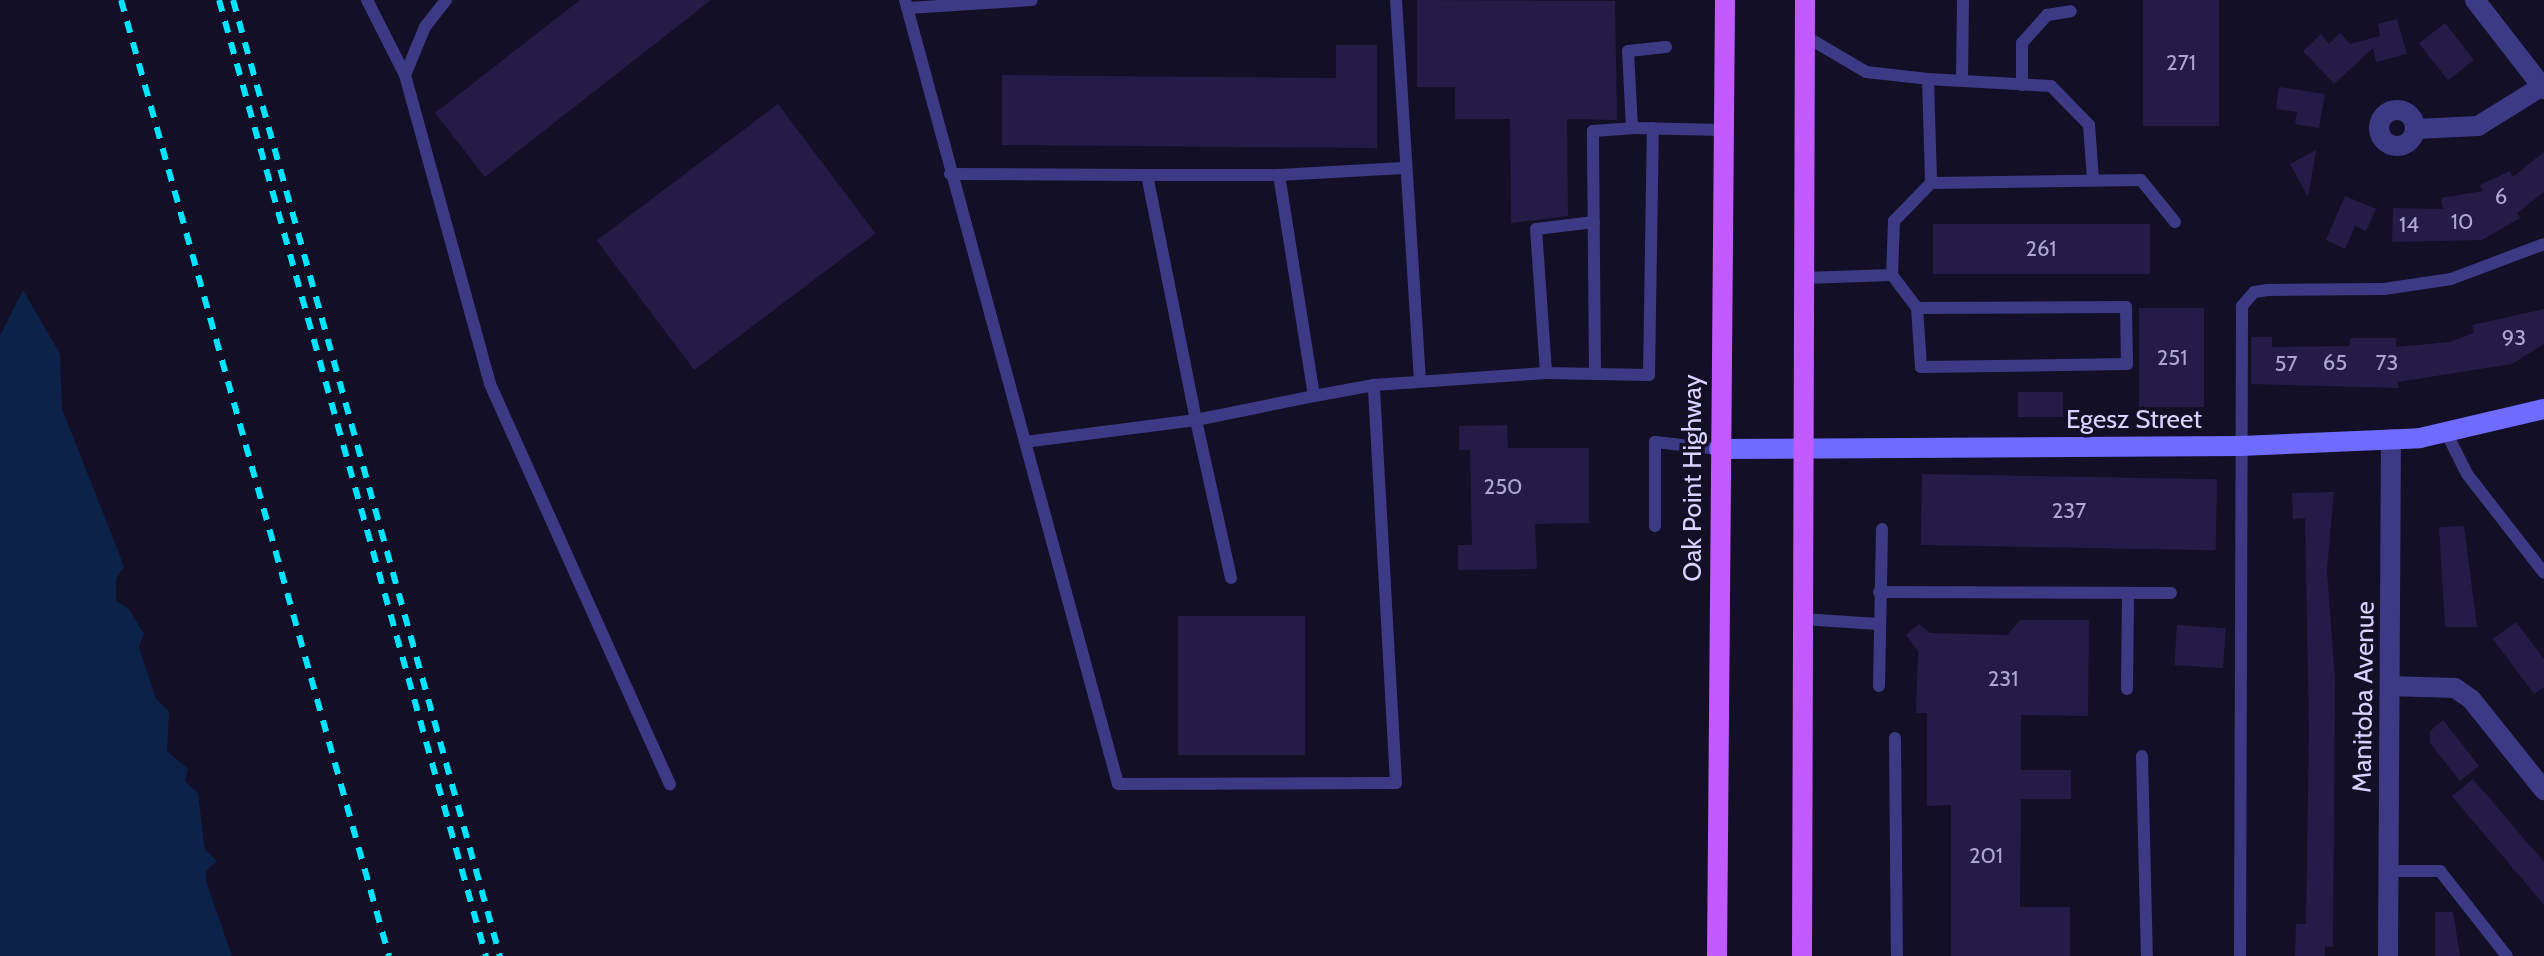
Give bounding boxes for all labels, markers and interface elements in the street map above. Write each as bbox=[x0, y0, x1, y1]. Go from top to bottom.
house number: 271 bbox=[2166, 50, 2196, 76]
house number: 6 bbox=[2495, 184, 2507, 210]
house number: 10 bbox=[2451, 209, 2473, 235]
house number: 14 bbox=[2399, 212, 2419, 238]
house number: 261 bbox=[2025, 236, 2057, 262]
house number: 93 bbox=[2502, 325, 2526, 351]
house number: 251 bbox=[2157, 345, 2187, 371]
house number: 65 bbox=[2323, 350, 2347, 376]
house number: 73 bbox=[2376, 350, 2398, 376]
house number: 57 bbox=[2275, 351, 2297, 377]
street label: Oak Point Highway bbox=[1677, 374, 1709, 582]
street label: Egesz Street bbox=[2066, 404, 2202, 436]
house number: 250 bbox=[1484, 474, 1522, 500]
house number: 237 bbox=[2052, 498, 2086, 524]
street label: Manitoba Avenue bbox=[2347, 601, 2381, 793]
house number: 231 bbox=[1988, 666, 2018, 692]
house number: 201 bbox=[1969, 843, 2003, 869]

